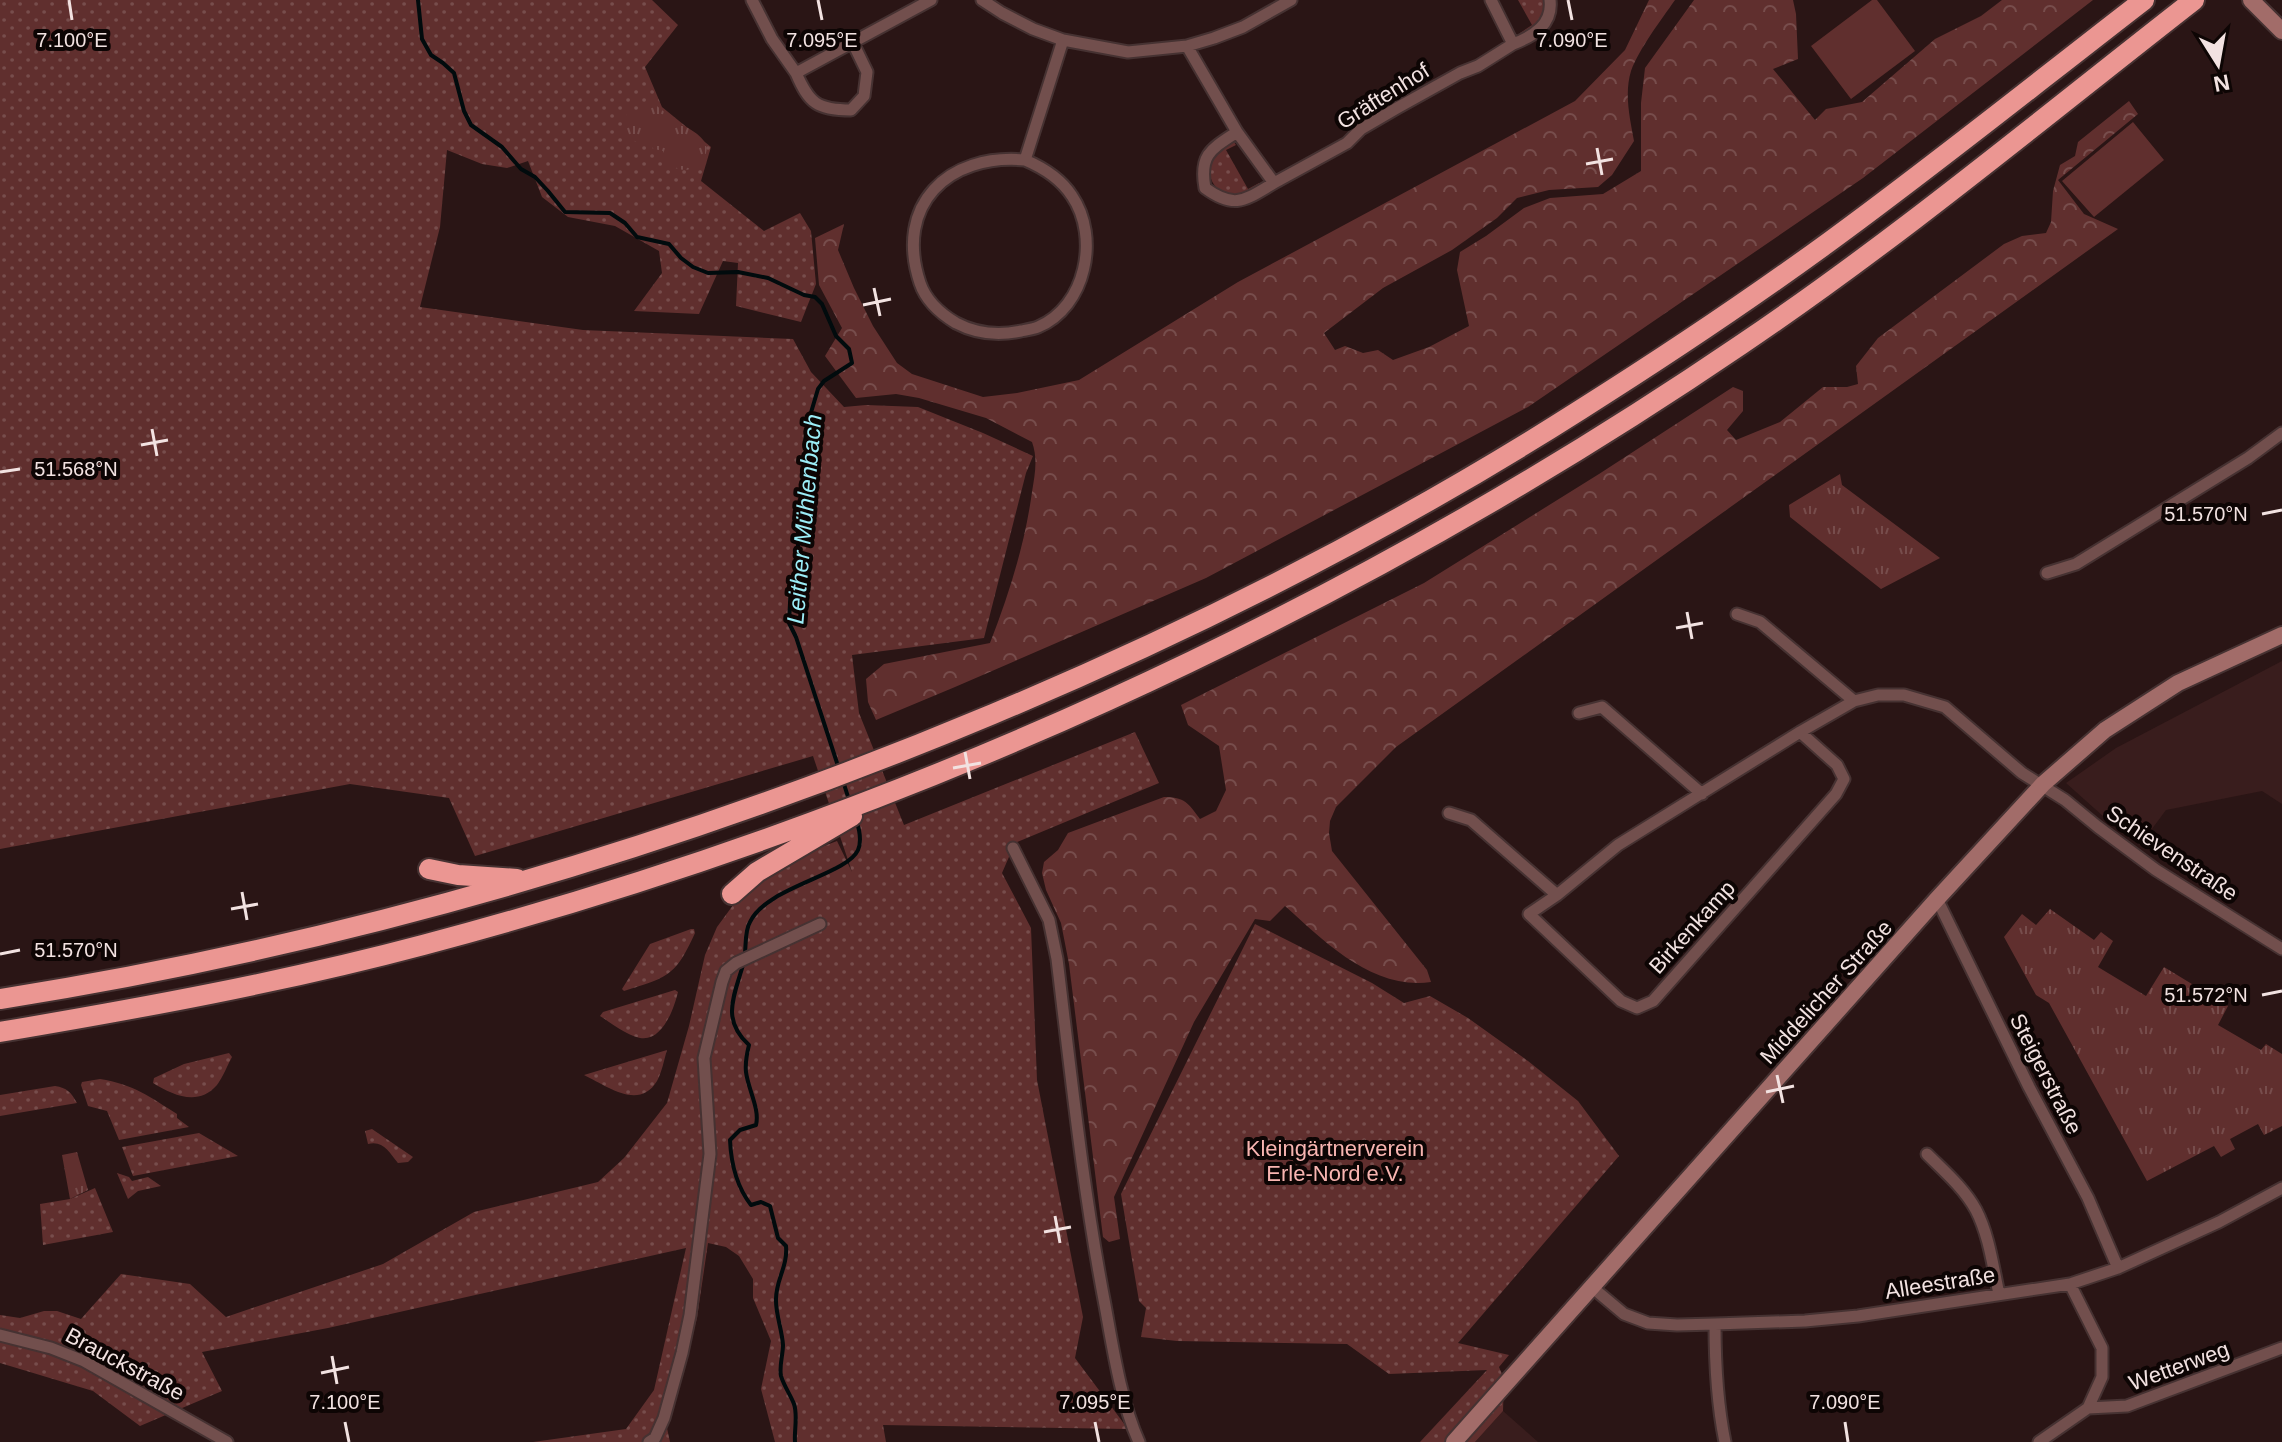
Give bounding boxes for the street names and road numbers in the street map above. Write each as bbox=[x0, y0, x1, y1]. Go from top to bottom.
street label: Gräftenhof bbox=[1332, 57, 1434, 134]
street label: Schievenstraße bbox=[2102, 800, 2242, 906]
street label: Birkenkamp bbox=[1644, 875, 1740, 979]
street label: Middelicher Straße bbox=[1755, 915, 1897, 1069]
street label: Steigerstraße bbox=[2005, 1009, 2087, 1139]
street label: Alleestraße bbox=[1883, 1262, 1997, 1304]
street label: Brauckstraße bbox=[61, 1322, 189, 1406]
street label: Wetterweg bbox=[2126, 1336, 2232, 1396]

